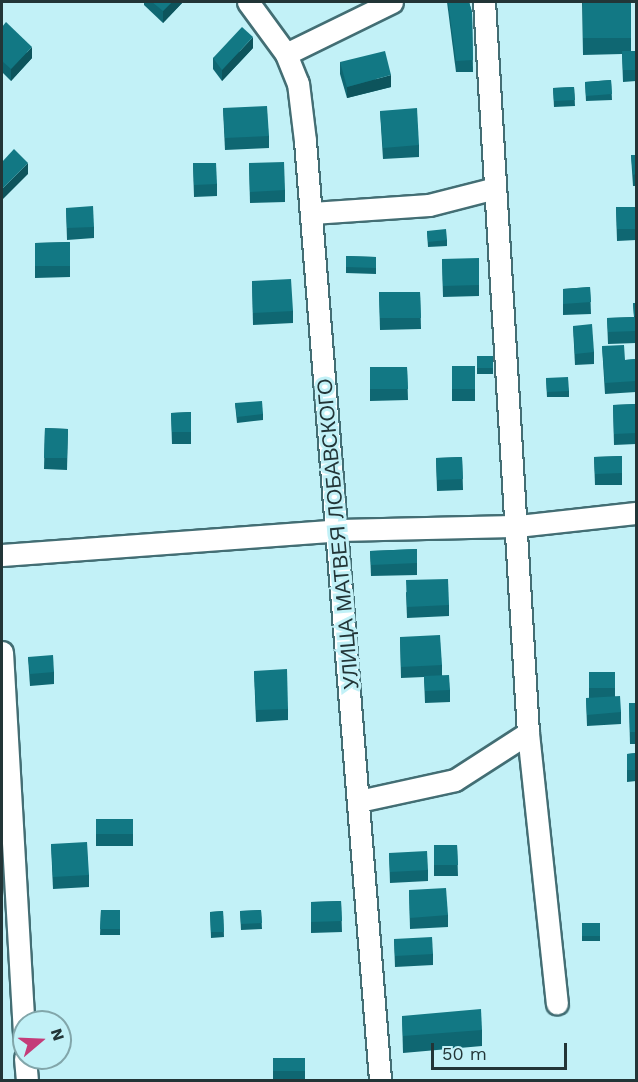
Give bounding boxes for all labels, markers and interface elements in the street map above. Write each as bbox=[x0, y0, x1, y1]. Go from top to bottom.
street label: УЛИЦА МАТВЕЯ ЛОБАВСКОГО bbox=[312, 377, 364, 691]
north arrow bbox=[12, 1010, 72, 1070]
text: N bbox=[47, 1026, 69, 1043]
scale bar bbox=[434, 1031, 570, 1069]
text: 50 m bbox=[442, 1043, 487, 1064]

